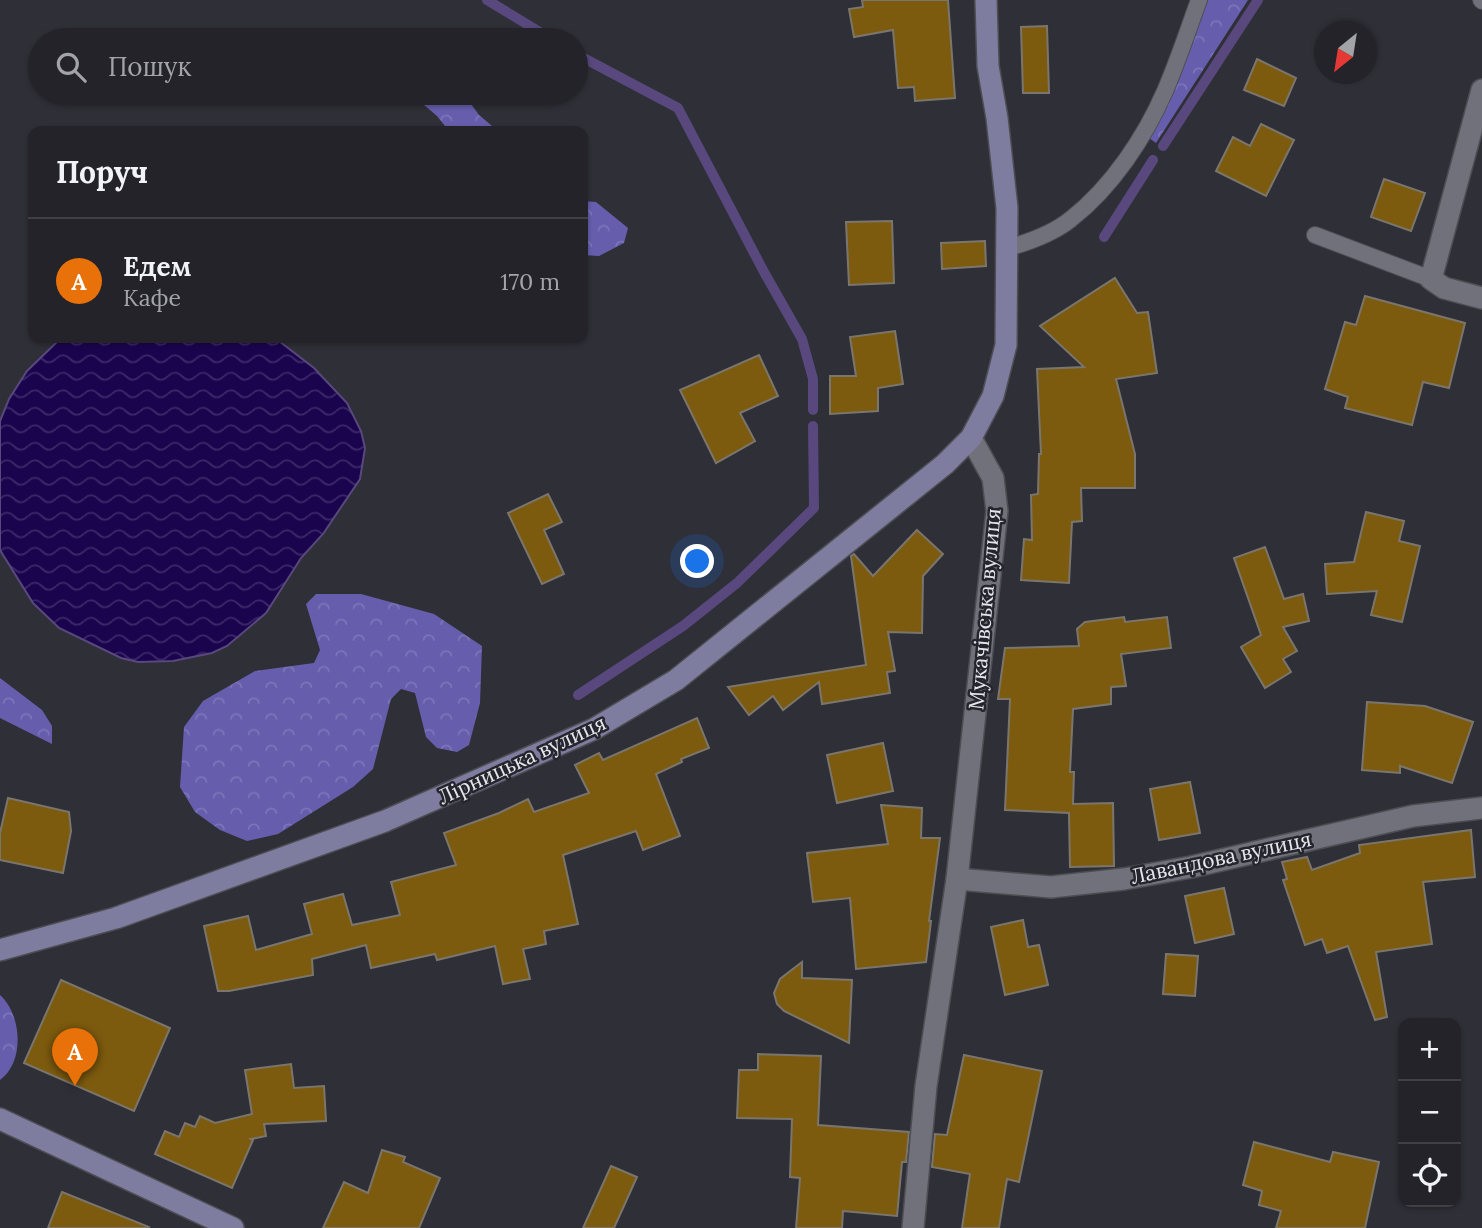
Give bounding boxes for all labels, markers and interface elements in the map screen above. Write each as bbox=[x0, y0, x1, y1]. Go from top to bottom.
north arrow bbox=[1314, 21, 1377, 84]
search box bbox=[28, 28, 588, 105]
icon: search bbox=[52, 48, 90, 86]
text: Пошук bbox=[108, 50, 192, 83]
text: Поруч bbox=[56, 153, 148, 191]
text: Едем bbox=[123, 250, 191, 283]
text: A bbox=[71, 267, 87, 296]
text: 170 m bbox=[500, 267, 560, 296]
text: Кафе bbox=[123, 283, 181, 312]
street label: Мукачівська вулиця bbox=[962, 507, 1007, 711]
your location bbox=[680, 544, 714, 578]
street label: Лірницька вулиця bbox=[433, 709, 610, 810]
street label: Лавандова вулиця bbox=[1128, 825, 1314, 890]
map controls bbox=[1398, 1018, 1461, 1207]
button: + bbox=[1398, 1018, 1461, 1081]
pin: A bbox=[52, 1028, 98, 1086]
button: − bbox=[1398, 1081, 1461, 1144]
button: locate bbox=[1398, 1144, 1461, 1207]

